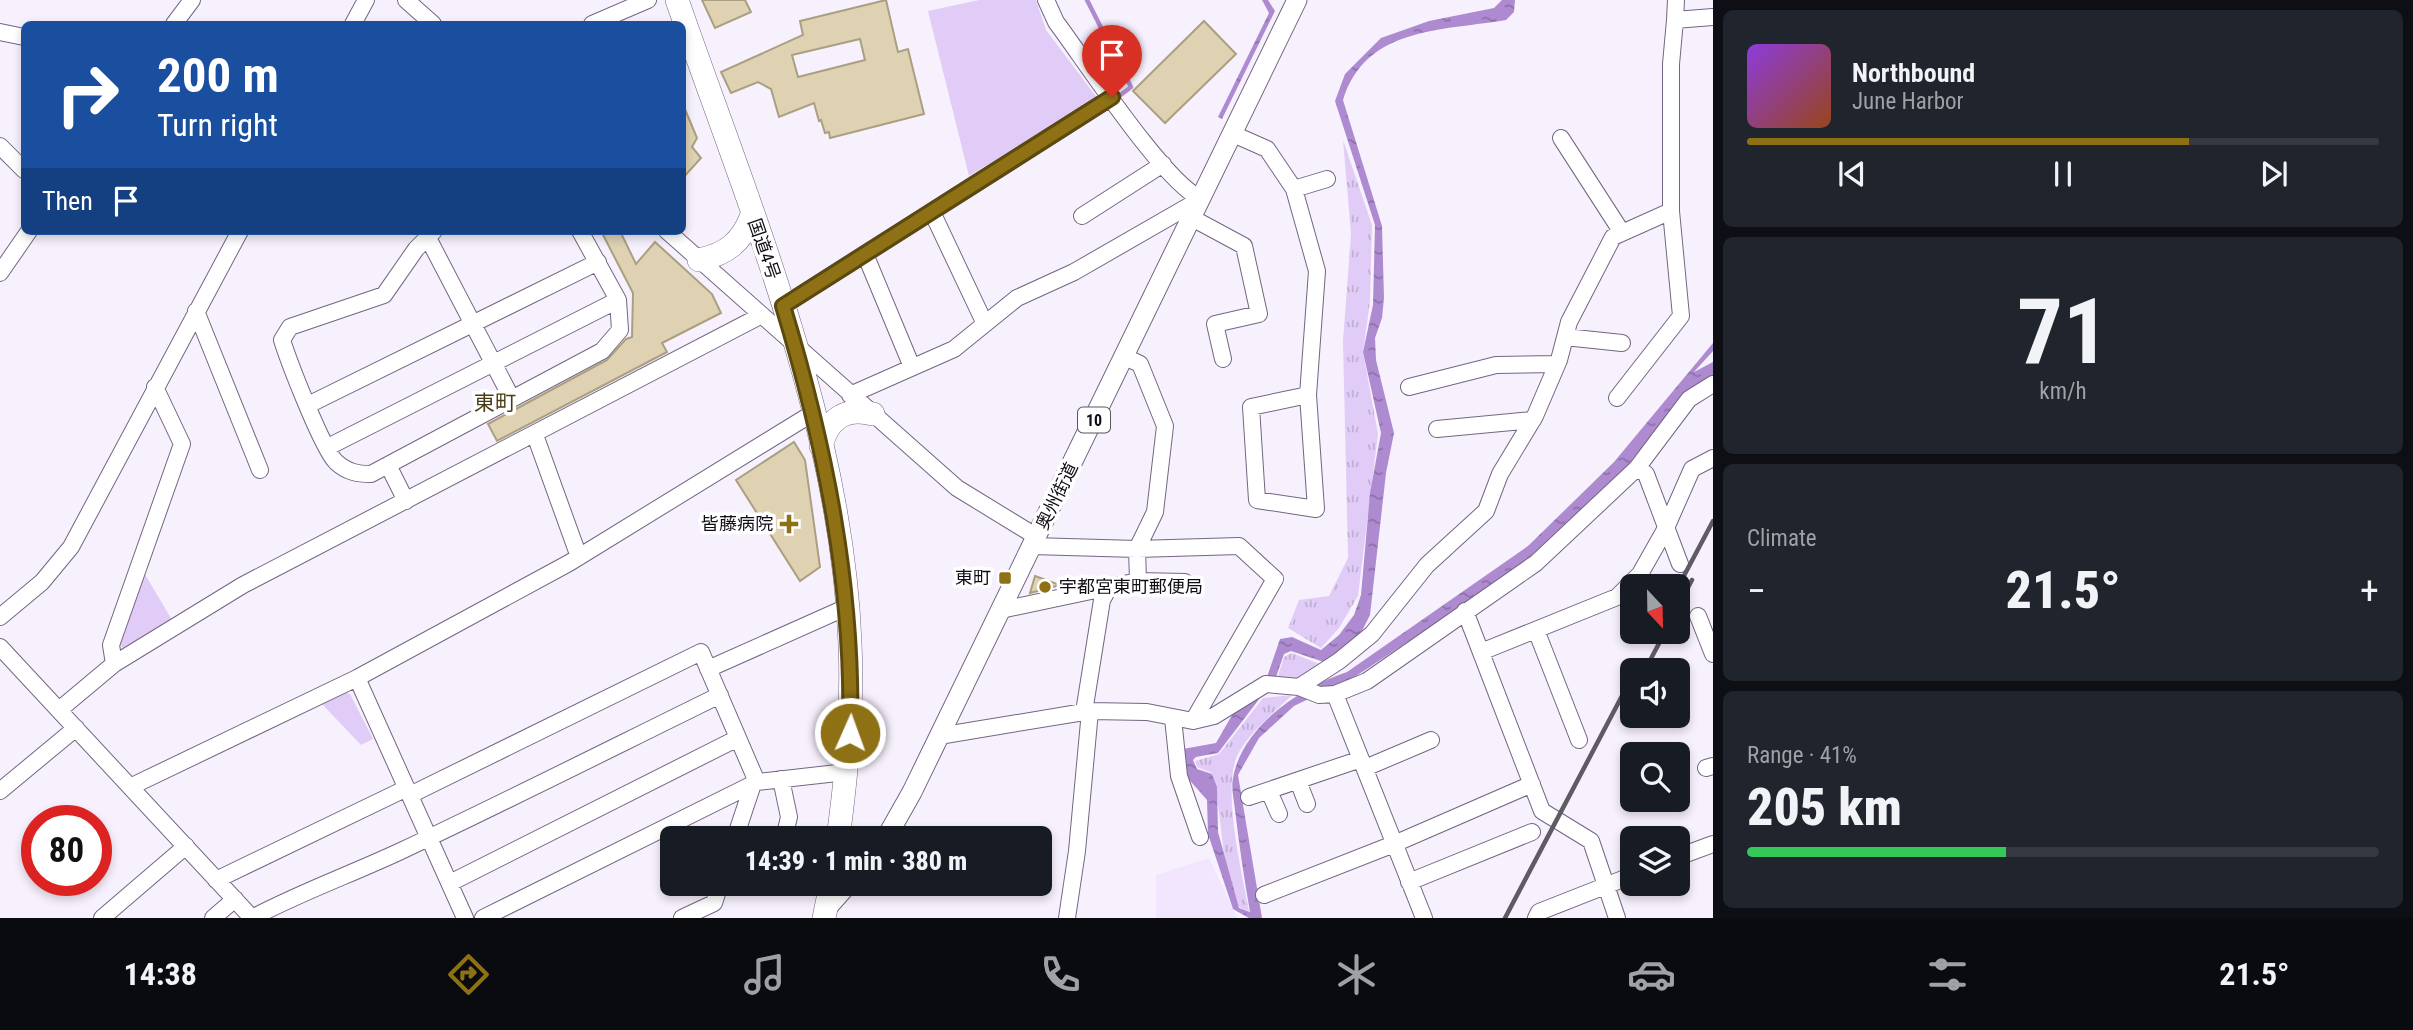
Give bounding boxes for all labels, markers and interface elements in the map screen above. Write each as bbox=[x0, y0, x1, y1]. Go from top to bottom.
pin bbox=[1082, 25, 1142, 97]
icon: arrive bbox=[1093, 36, 1131, 74]
text: 200 m bbox=[157, 47, 279, 104]
icon: right bbox=[42, 49, 133, 140]
text: Northbound bbox=[1852, 58, 1975, 88]
text: June Harbor bbox=[1852, 88, 1964, 115]
text: Turn right bbox=[157, 106, 278, 144]
icon: previous bbox=[1833, 155, 1871, 193]
icon: pause bbox=[2044, 155, 2082, 193]
icon: next bbox=[2255, 155, 2293, 193]
icon: arrive bbox=[107, 182, 145, 220]
text: Then bbox=[42, 186, 93, 216]
street label: 国道4号 bbox=[744, 216, 785, 282]
text: 71 bbox=[2017, 279, 2109, 385]
text: km/h bbox=[2039, 378, 2087, 405]
district label: 東町 bbox=[474, 391, 516, 415]
road number: 10 bbox=[1078, 408, 1110, 432]
street label: 奥州街道 bbox=[1031, 459, 1082, 533]
place label: 皆藤病院 bbox=[701, 513, 773, 534]
marker: 皆藤病院 bbox=[779, 514, 799, 534]
text: Climate bbox=[1747, 525, 1817, 552]
text: 21.5° bbox=[2005, 560, 2121, 621]
place label: 東町 bbox=[955, 567, 991, 588]
text: − bbox=[1747, 569, 1766, 613]
text: + bbox=[2360, 569, 2379, 613]
marker: 東町 bbox=[997, 570, 1013, 586]
north arrow bbox=[1620, 574, 1690, 644]
map controls bbox=[1620, 574, 1690, 896]
place label: 宇都宮東町郵便局 bbox=[1059, 576, 1203, 597]
marker: 宇都宮東町郵便局 bbox=[1037, 579, 1053, 595]
button: sound bbox=[1620, 658, 1690, 728]
position arrow bbox=[813, 696, 887, 770]
button: search bbox=[1620, 742, 1690, 812]
text: Range · 41% bbox=[1747, 742, 1857, 769]
text: 205 km bbox=[1747, 777, 1902, 838]
speed limit sign: 80 bbox=[21, 805, 112, 896]
button: layers bbox=[1620, 826, 1690, 896]
text: 14:39 · 1 min · 380 m bbox=[745, 846, 967, 876]
icon: directions bbox=[444, 950, 493, 999]
icon: music bbox=[740, 950, 789, 999]
icon: phone bbox=[1036, 950, 1085, 999]
icon: climate bbox=[1332, 950, 1381, 999]
icon: car bbox=[1627, 950, 1676, 999]
icon: filters bbox=[1923, 950, 1972, 999]
text: 14:38 bbox=[123, 955, 197, 993]
text: 21.5° bbox=[2219, 955, 2289, 993]

